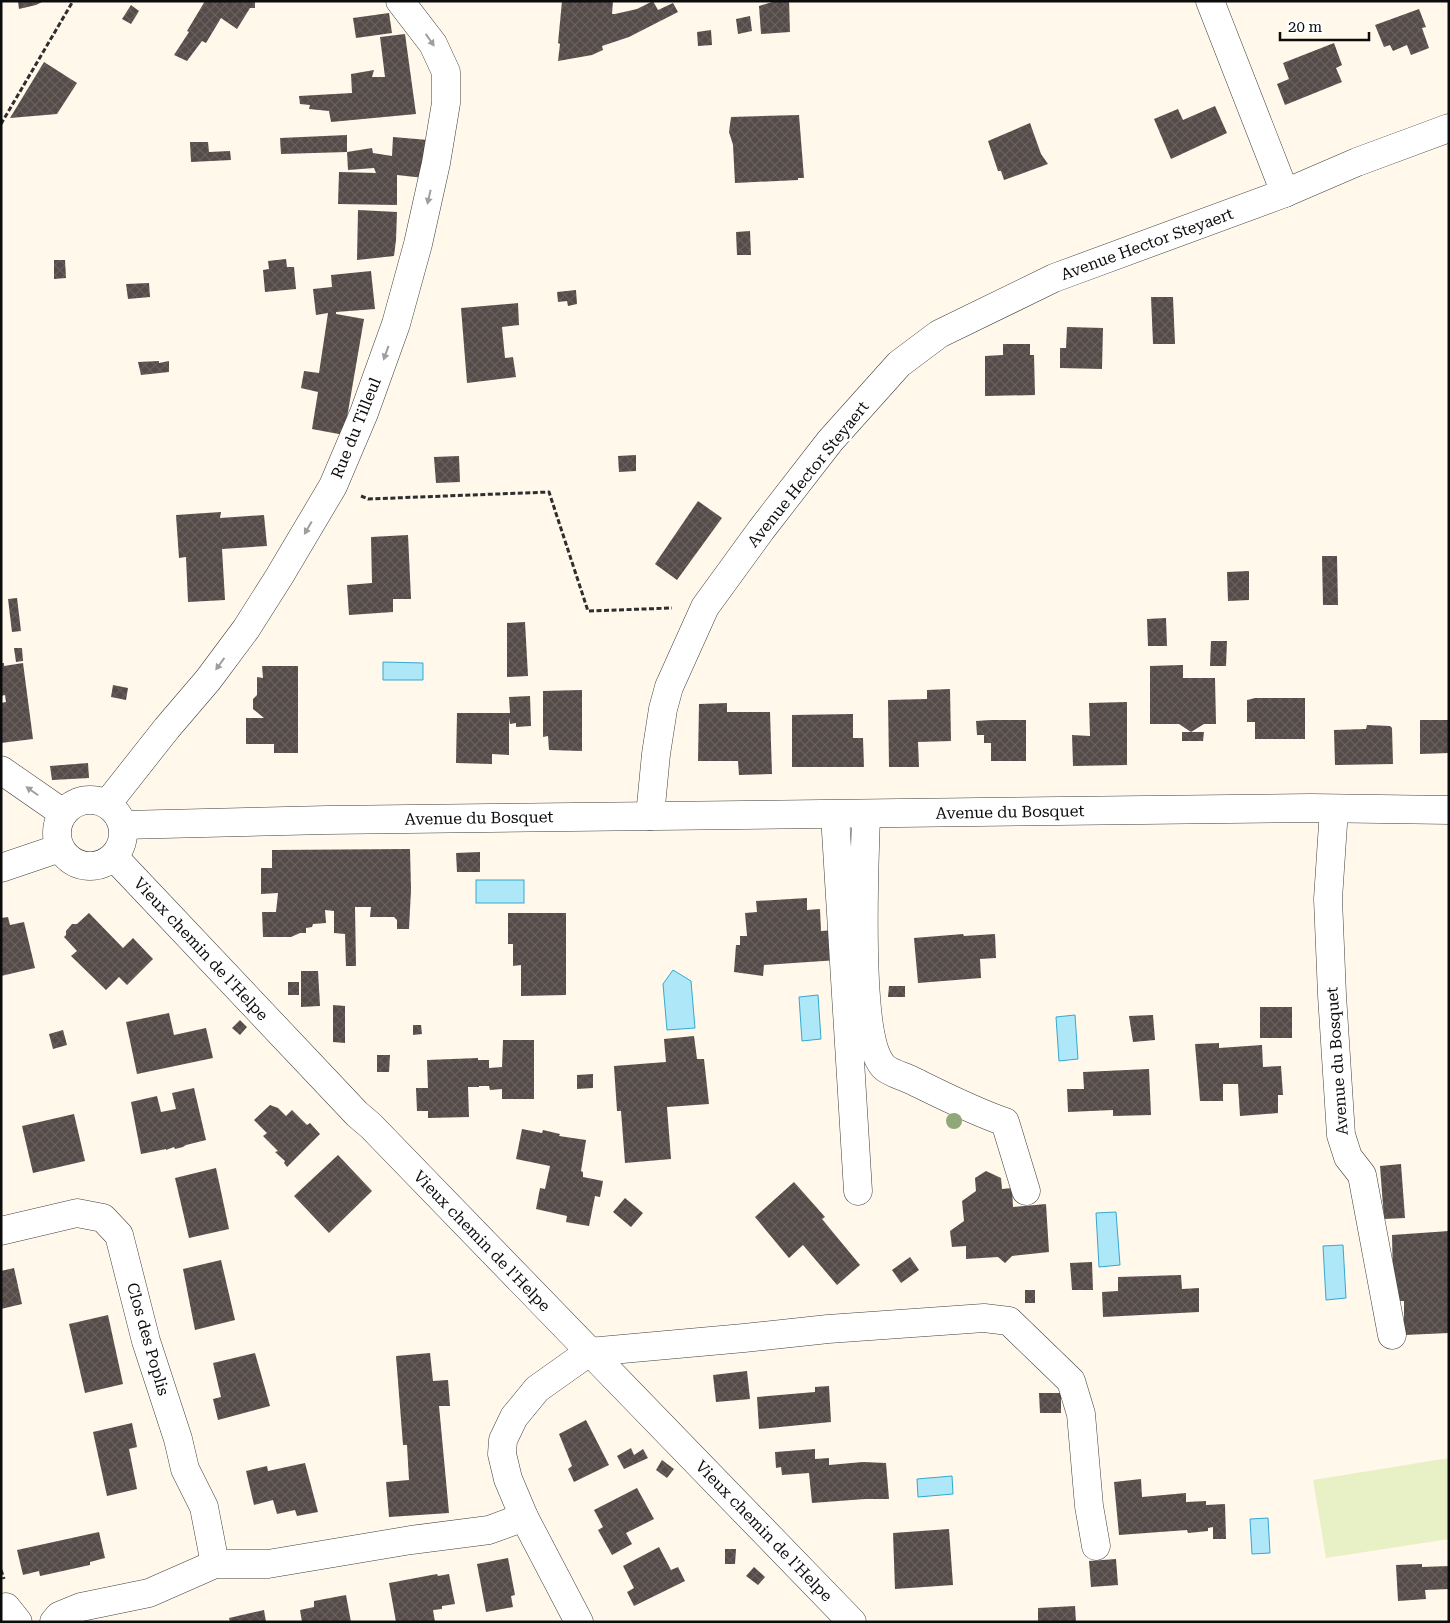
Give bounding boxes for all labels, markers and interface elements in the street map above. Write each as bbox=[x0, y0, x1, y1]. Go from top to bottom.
scale bar bbox=[1280, 10, 1369, 42]
text: 20 m bbox=[1288, 18, 1323, 36]
one-way arrow bbox=[425, 33, 435, 47]
one-way arrow bbox=[425, 189, 433, 204]
street label: Avenue Hector Steyaert bbox=[1058, 204, 1236, 284]
one-way arrow bbox=[382, 346, 389, 361]
street label: Rue du Tilleul bbox=[327, 375, 385, 481]
street label: Avenue Hector Steyaert bbox=[743, 397, 873, 551]
one-way arrow bbox=[303, 522, 312, 535]
one-way arrow bbox=[215, 658, 225, 671]
one-way arrow bbox=[25, 786, 39, 796]
street label: Avenue du Bosquet bbox=[935, 801, 1085, 823]
street label: Avenue du Bosquet bbox=[404, 807, 554, 829]
street label: Vieux chemin de l'Helpe bbox=[130, 874, 272, 1025]
street label: Avenue du Bosquet bbox=[1322, 986, 1352, 1136]
street label: Vieux chemin de l'Helpe bbox=[410, 1167, 554, 1316]
street label: Clos des Poplis bbox=[123, 1280, 173, 1398]
street label: Vieux chemin de l'Helpe bbox=[692, 1457, 836, 1606]

